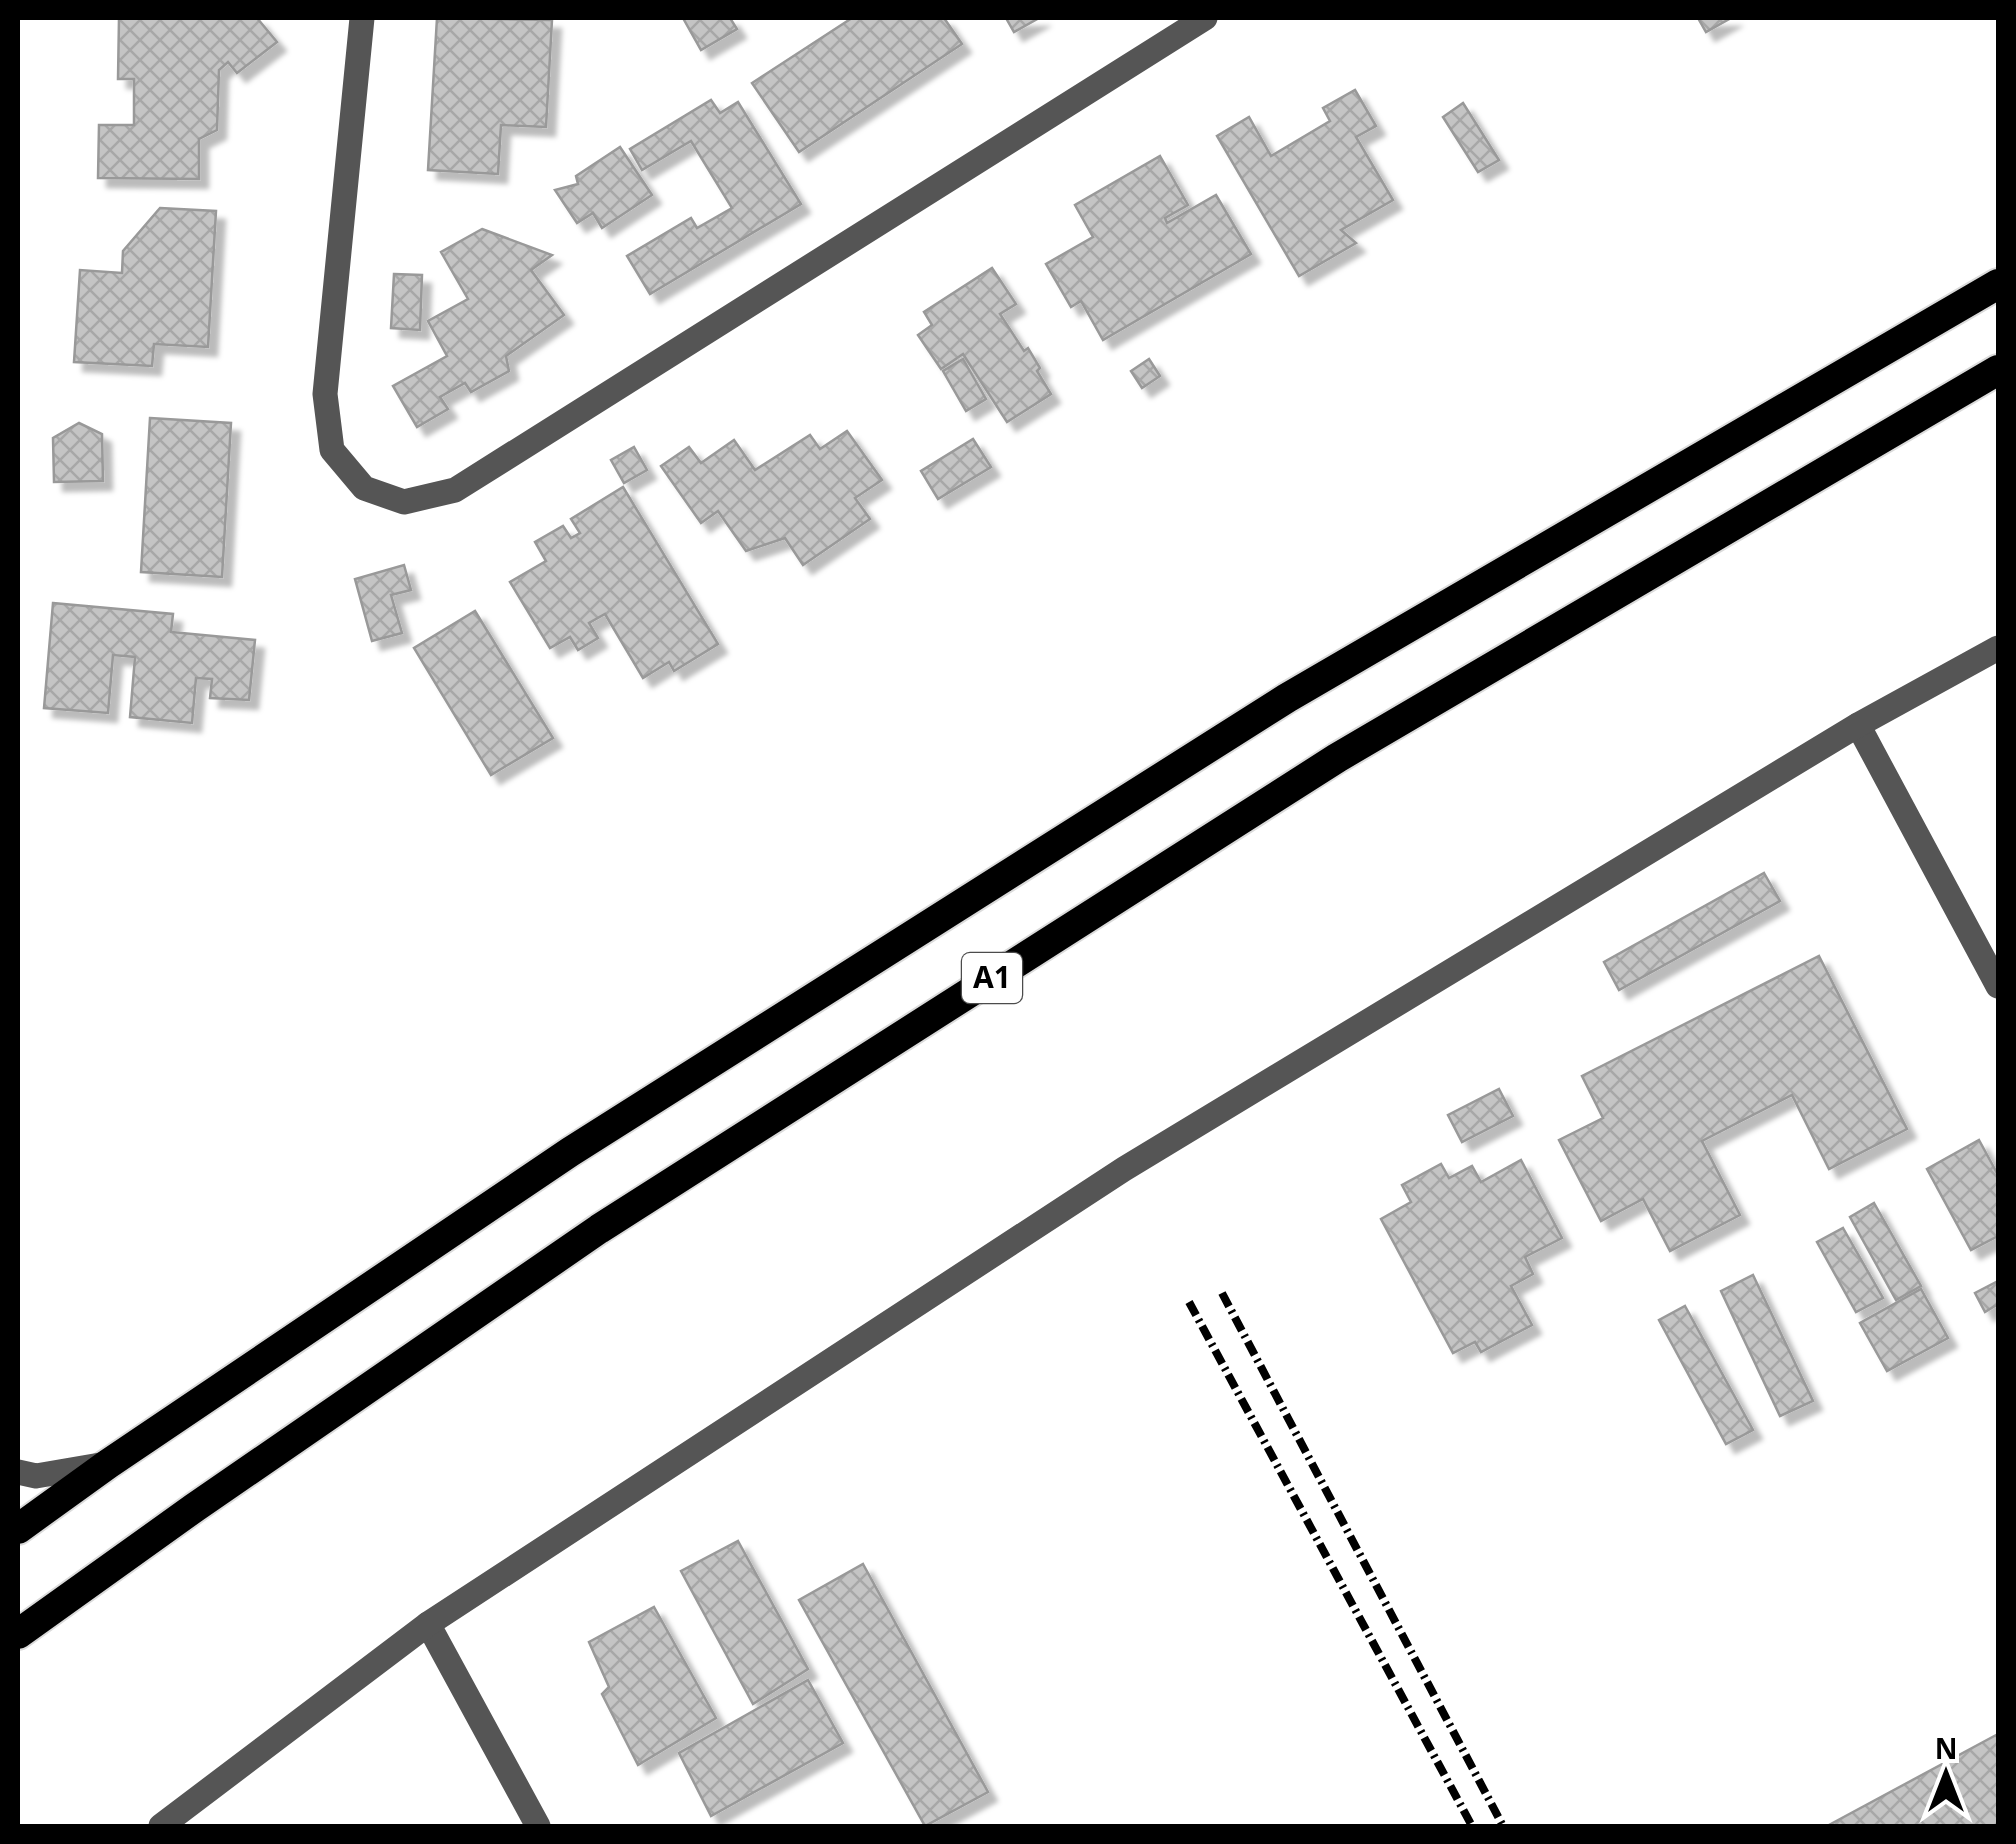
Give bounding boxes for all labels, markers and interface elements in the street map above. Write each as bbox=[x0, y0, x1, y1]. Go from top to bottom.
road number: A1 bbox=[962, 953, 1022, 1003]
north arrow bbox=[1896, 1724, 1996, 1824]
text: N bbox=[1935, 1729, 1957, 1767]

